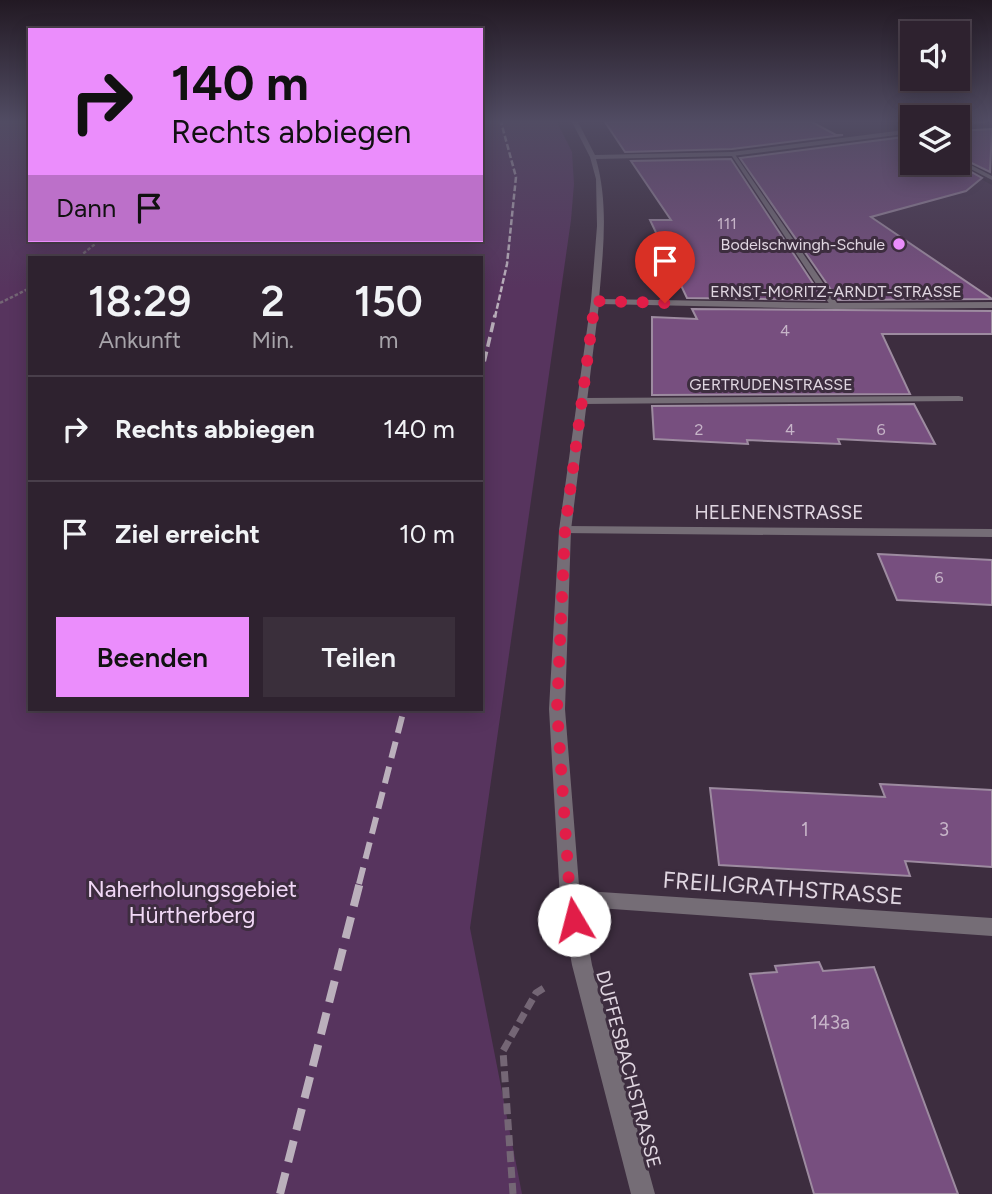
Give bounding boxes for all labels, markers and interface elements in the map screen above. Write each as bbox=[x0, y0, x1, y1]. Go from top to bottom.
map controls bbox=[900, 21, 970, 175]
button: sound bbox=[900, 21, 970, 91]
text: 140 m bbox=[171, 53, 309, 112]
icon: right bbox=[56, 56, 147, 147]
button: layers bbox=[900, 105, 970, 175]
text: Rechts abbiegen bbox=[171, 113, 411, 151]
icon: arrive bbox=[130, 189, 168, 227]
text: Dann bbox=[56, 192, 116, 224]
house number: 111 bbox=[717, 214, 737, 233]
pin bbox=[635, 231, 695, 303]
place label: Bodelschwingh-Schule bbox=[721, 235, 885, 254]
marker: Bodelschwingh-Schule bbox=[891, 236, 907, 252]
icon: arrive bbox=[646, 242, 684, 280]
text: 18:29 bbox=[88, 276, 191, 327]
text: 2 bbox=[261, 276, 285, 327]
text: 150 bbox=[354, 276, 423, 327]
street label: ERNST-MORITZ-ARNDT-STRASSE bbox=[710, 282, 962, 301]
house number: 4 bbox=[780, 321, 790, 340]
text: Ankunft bbox=[99, 326, 181, 354]
text: Min. bbox=[251, 326, 294, 354]
text: m bbox=[379, 326, 398, 354]
street label: GERTRUDENSTRASSE bbox=[689, 375, 853, 394]
icon: right bbox=[56, 410, 94, 448]
text: Rechts abbiegen bbox=[115, 413, 315, 445]
text: 140 m bbox=[383, 413, 455, 445]
house number: 2 bbox=[695, 420, 703, 439]
house number: 4 bbox=[785, 420, 795, 439]
house number: 6 bbox=[876, 420, 886, 439]
street label: HELENENSTRASSE bbox=[695, 501, 863, 524]
icon: arrive bbox=[56, 515, 94, 553]
text: Ziel erreicht bbox=[115, 518, 260, 550]
text: 10 m bbox=[399, 518, 455, 550]
house number: 6 bbox=[934, 568, 944, 587]
button: Beenden bbox=[56, 617, 249, 697]
button: Teilen bbox=[263, 617, 455, 697]
house number: 1 bbox=[801, 818, 809, 841]
house number: 3 bbox=[939, 818, 949, 841]
street label: FREILIGRATHSTRASSE bbox=[662, 866, 904, 910]
park label: Naherholungsgebiet Hürtherberg bbox=[87, 875, 297, 929]
position arrow bbox=[537, 883, 611, 957]
street label: DUFFESBACHSTRASSE bbox=[591, 968, 666, 1170]
house number: 143a bbox=[810, 1011, 850, 1034]

